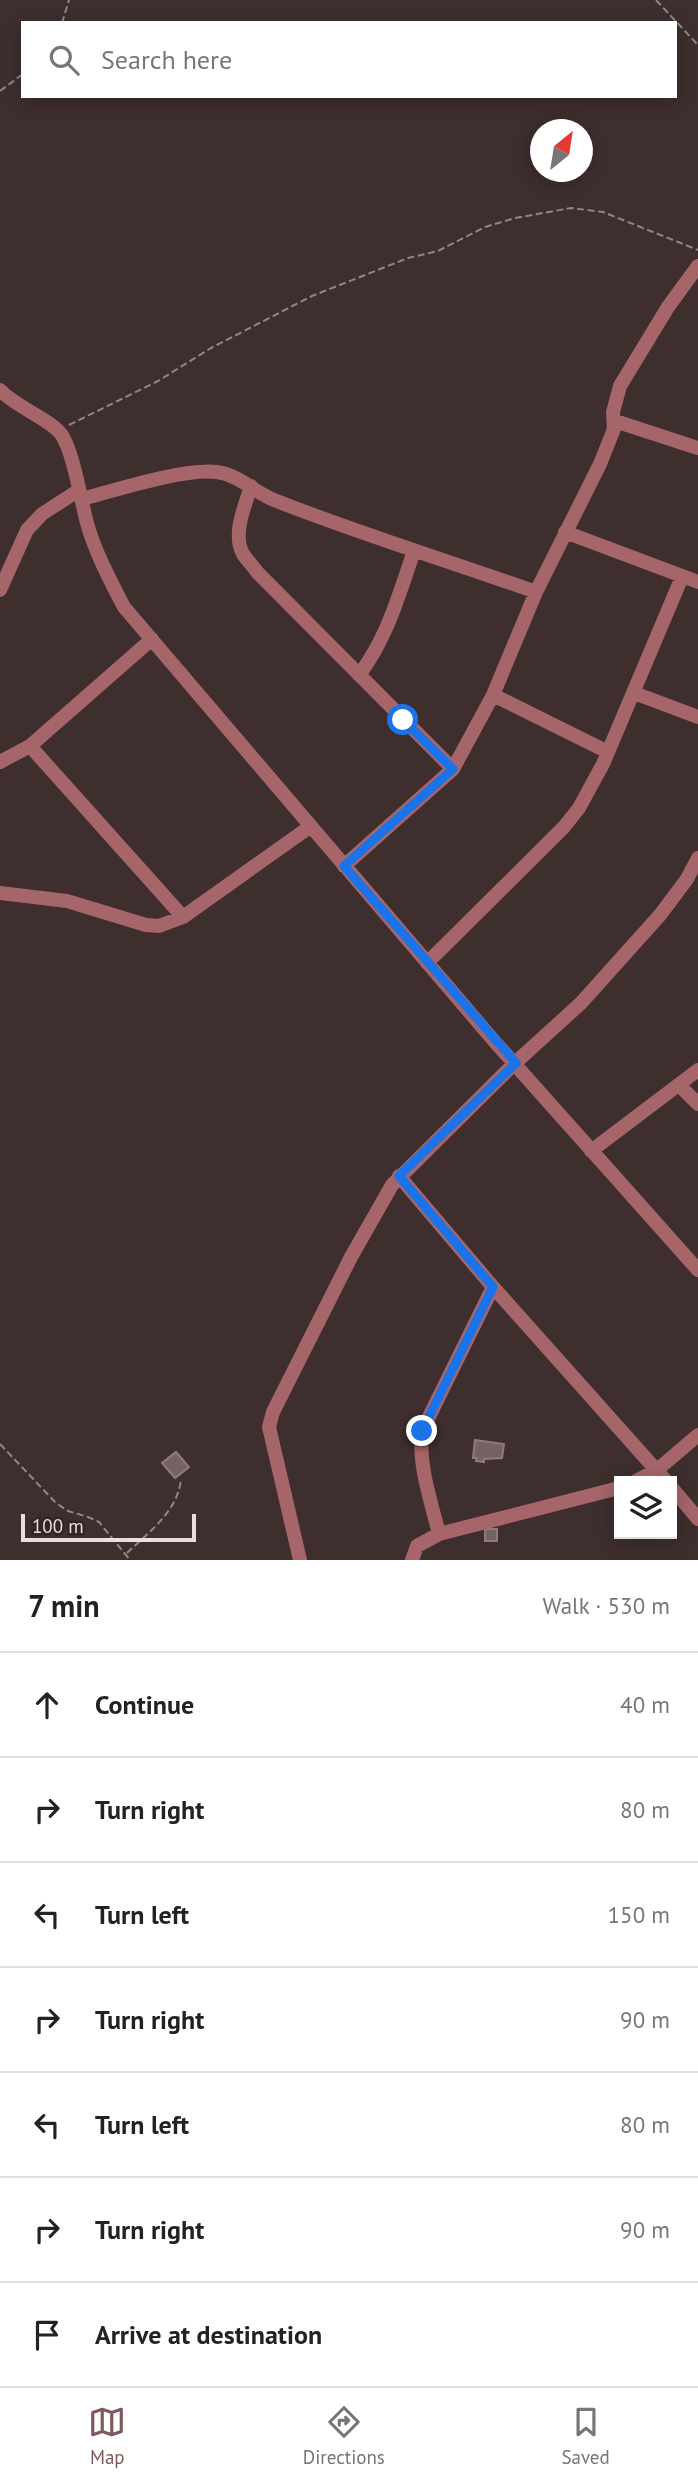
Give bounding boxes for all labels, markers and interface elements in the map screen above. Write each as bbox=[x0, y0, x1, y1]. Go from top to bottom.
search box bbox=[21, 21, 677, 98]
icon: search bbox=[45, 41, 83, 79]
text: Search here bbox=[101, 43, 232, 76]
north arrow bbox=[530, 119, 593, 182]
route start bbox=[387, 704, 418, 735]
route end bbox=[406, 1415, 437, 1446]
map controls bbox=[614, 1476, 677, 1539]
button: layers bbox=[614, 1476, 677, 1539]
scale bar bbox=[21, 1511, 196, 1543]
text: 100 m bbox=[32, 1514, 84, 1538]
text: 7 min bbox=[28, 1586, 100, 1625]
text: Walk · 530 m bbox=[543, 1591, 670, 1620]
icon: ahead bbox=[28, 1686, 66, 1724]
text: Continue bbox=[95, 1688, 194, 1721]
text: 40 m bbox=[620, 1690, 670, 1719]
icon: right bbox=[28, 1791, 66, 1829]
text: Turn right bbox=[95, 1793, 204, 1826]
text: 80 m bbox=[620, 1795, 670, 1824]
icon: left bbox=[28, 1896, 66, 1934]
text: Turn left bbox=[95, 1898, 189, 1931]
text: 150 m bbox=[608, 1900, 670, 1929]
icon: right bbox=[28, 2001, 66, 2039]
text: Turn right bbox=[95, 2003, 204, 2036]
text: 90 m bbox=[620, 2005, 670, 2034]
icon: left bbox=[28, 2106, 66, 2144]
text: Turn left bbox=[95, 2108, 189, 2141]
text: 80 m bbox=[620, 2110, 670, 2139]
icon: right bbox=[28, 2211, 66, 2249]
text: Turn right bbox=[95, 2213, 204, 2246]
text: 90 m bbox=[620, 2215, 670, 2244]
icon: arrive bbox=[28, 2316, 66, 2354]
text: Arrive at destination bbox=[95, 2318, 322, 2351]
tab: Map bbox=[88, 2403, 126, 2469]
tab: Directions bbox=[303, 2403, 385, 2469]
tab: Saved bbox=[561, 2403, 610, 2469]

